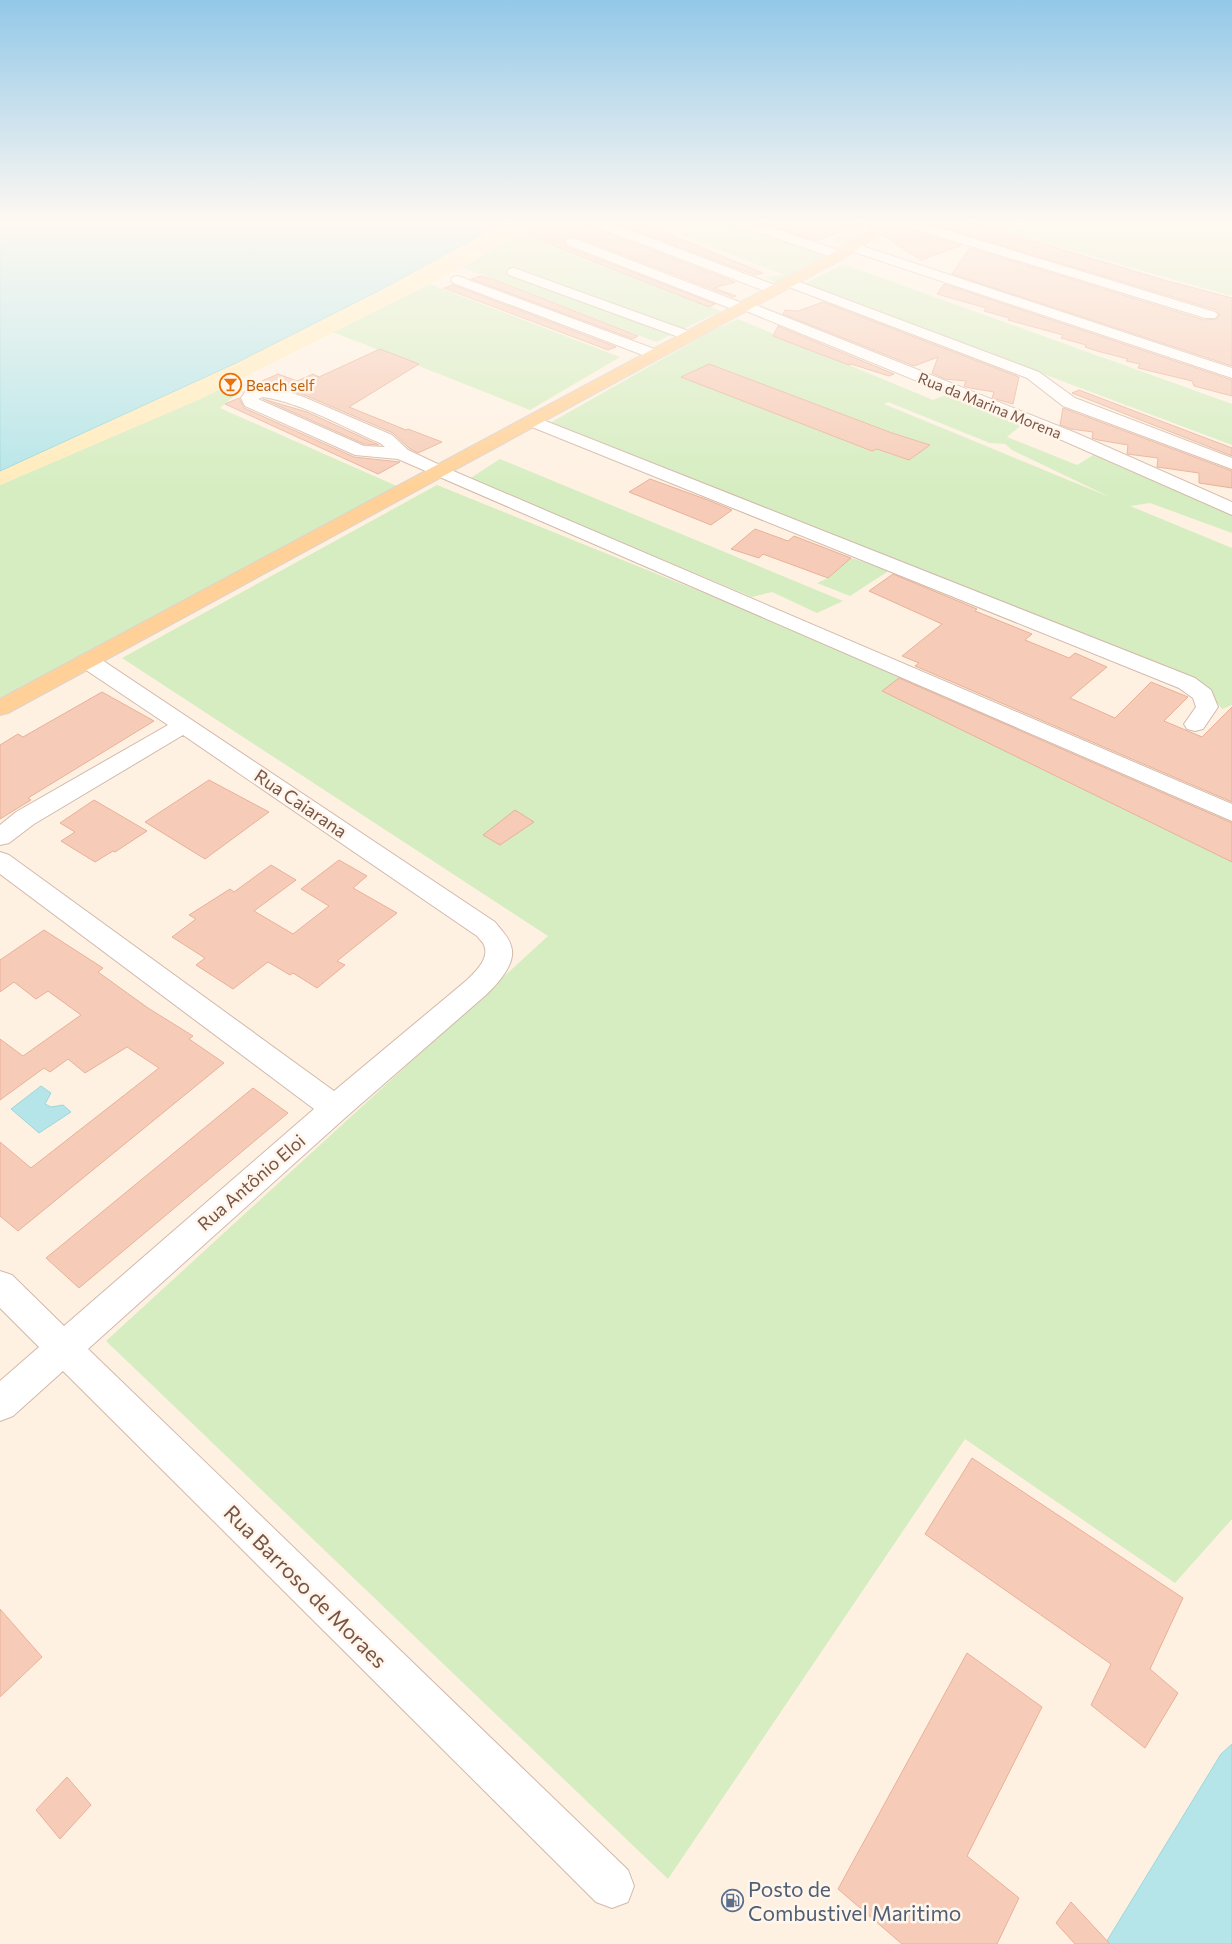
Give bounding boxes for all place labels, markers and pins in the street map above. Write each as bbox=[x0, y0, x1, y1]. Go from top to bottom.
bar icon: Beach self bbox=[218, 373, 242, 397]
place label: Beach self bbox=[246, 376, 315, 394]
place label: Posto de Combustivel Maritimo bbox=[748, 1876, 961, 1925]
fuel station icon: Posto de Combustivel Maritimo bbox=[720, 1888, 744, 1912]

